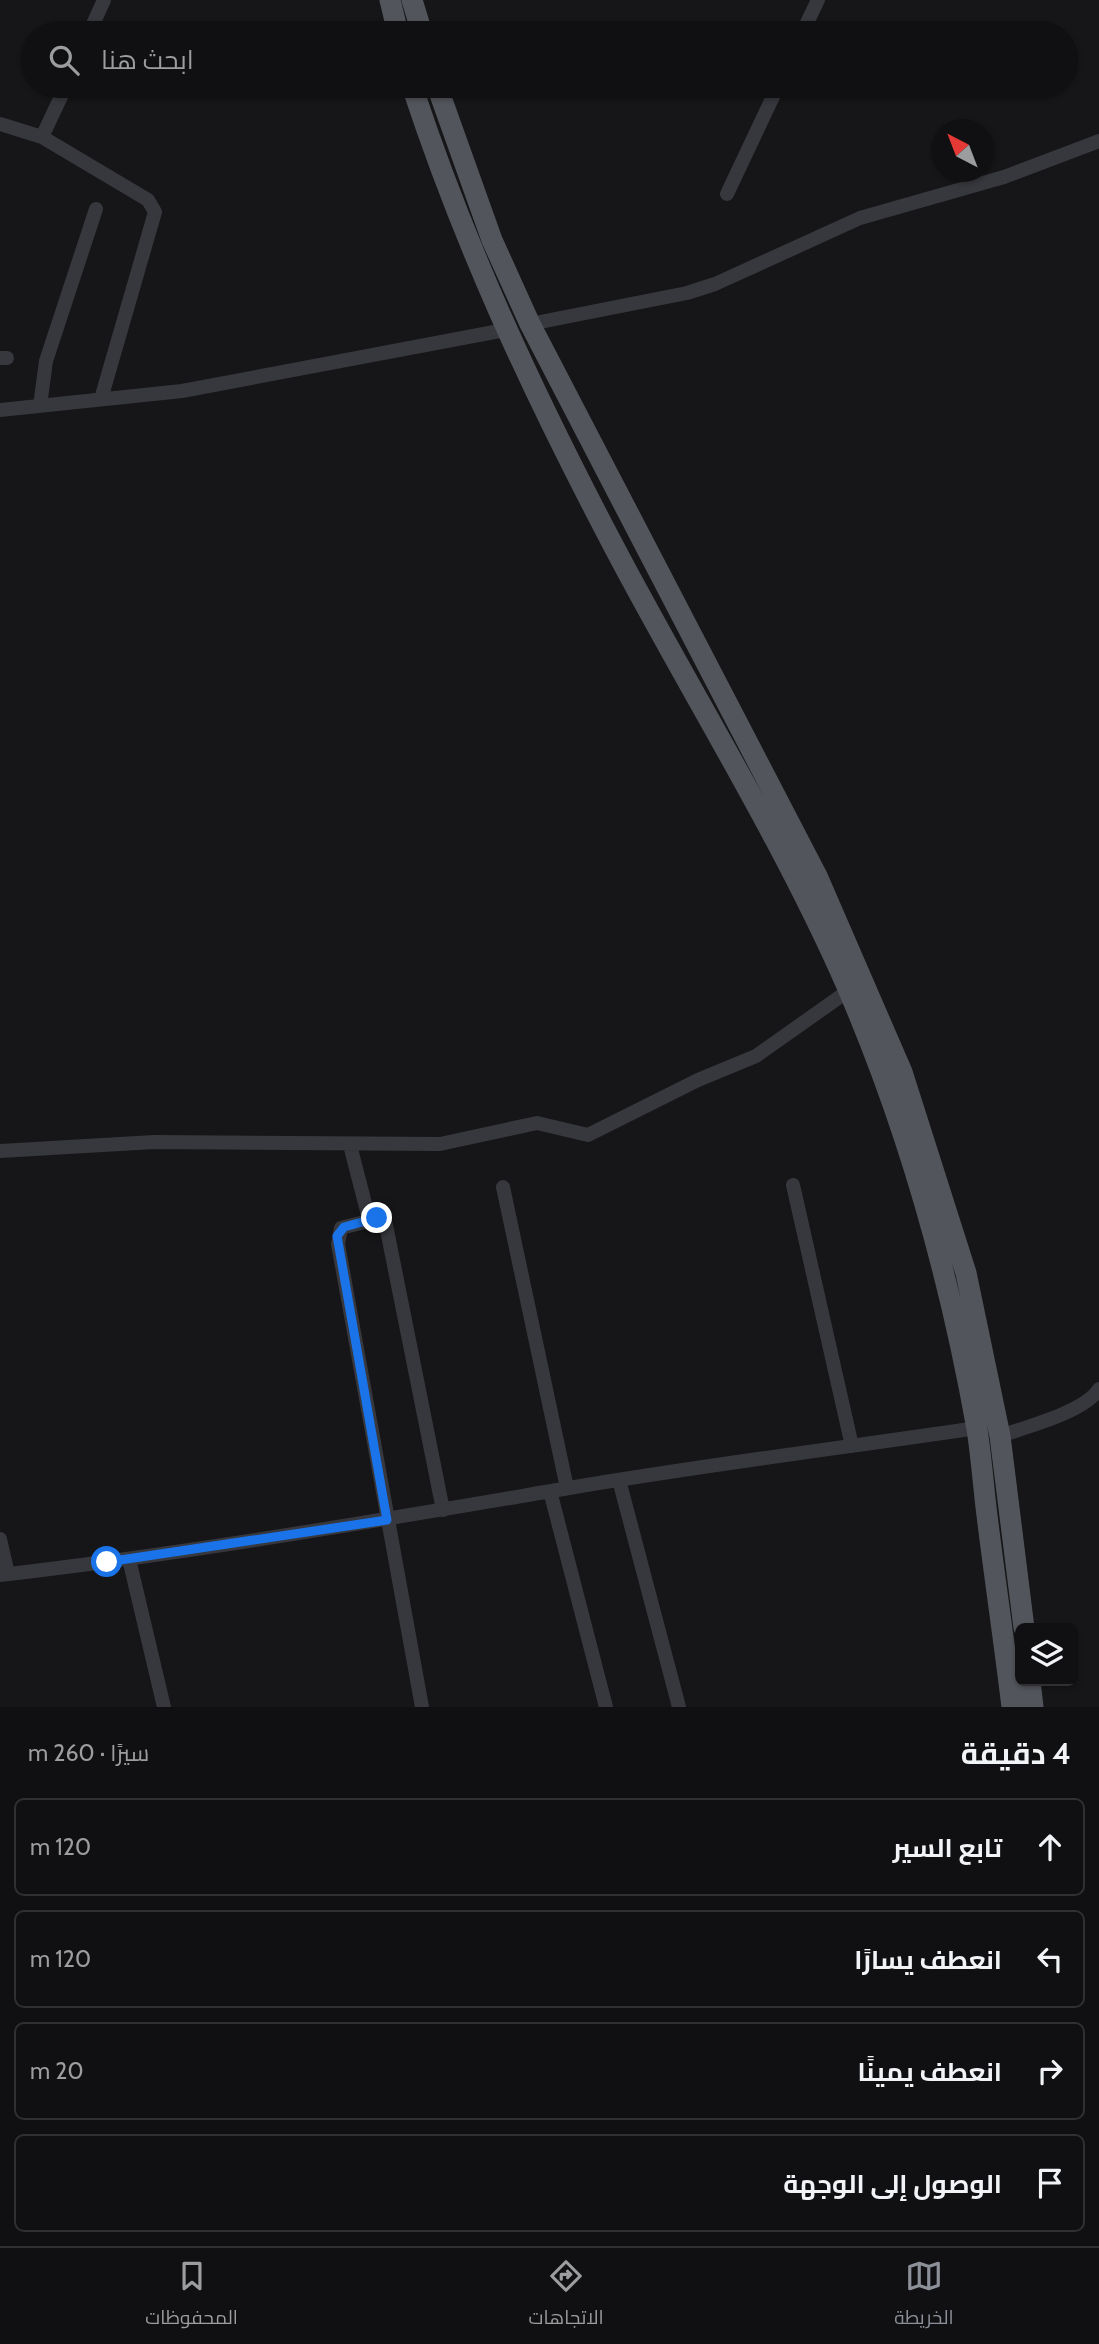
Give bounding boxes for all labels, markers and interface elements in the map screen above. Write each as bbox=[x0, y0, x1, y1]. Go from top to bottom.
search box bbox=[21, 21, 1078, 98]
icon: search bbox=[45, 41, 83, 79]
text: ابحث هنا bbox=[101, 44, 194, 76]
north arrow bbox=[931, 119, 994, 182]
route end bbox=[361, 1202, 392, 1233]
route start bbox=[91, 1546, 122, 1577]
map controls bbox=[1015, 1623, 1078, 1686]
button: layers bbox=[1015, 1623, 1078, 1686]
text: 4 دقيقة bbox=[961, 1735, 1071, 1772]
text: سيرًا · 260 m bbox=[28, 1739, 149, 1767]
icon: ahead bbox=[1031, 1828, 1069, 1866]
text: تابع السير bbox=[893, 1832, 1002, 1864]
text: 120 m bbox=[30, 1833, 91, 1861]
icon: left bbox=[1031, 1940, 1069, 1978]
text: انعطف يسارًا bbox=[854, 1944, 1002, 1976]
text: 120 m bbox=[30, 1945, 91, 1973]
icon: right bbox=[1031, 2052, 1069, 2090]
text: انعطف يمينًا bbox=[858, 2056, 1002, 2088]
text: 20 m bbox=[30, 2057, 83, 2085]
icon: arrive bbox=[1031, 2164, 1069, 2202]
text: الوصول إلى الوجهة bbox=[783, 2168, 1002, 2200]
tab: المحفوظات bbox=[145, 2257, 238, 2335]
tab: الاتجاهات bbox=[528, 2257, 604, 2335]
tab: الخريطة bbox=[894, 2257, 954, 2335]

